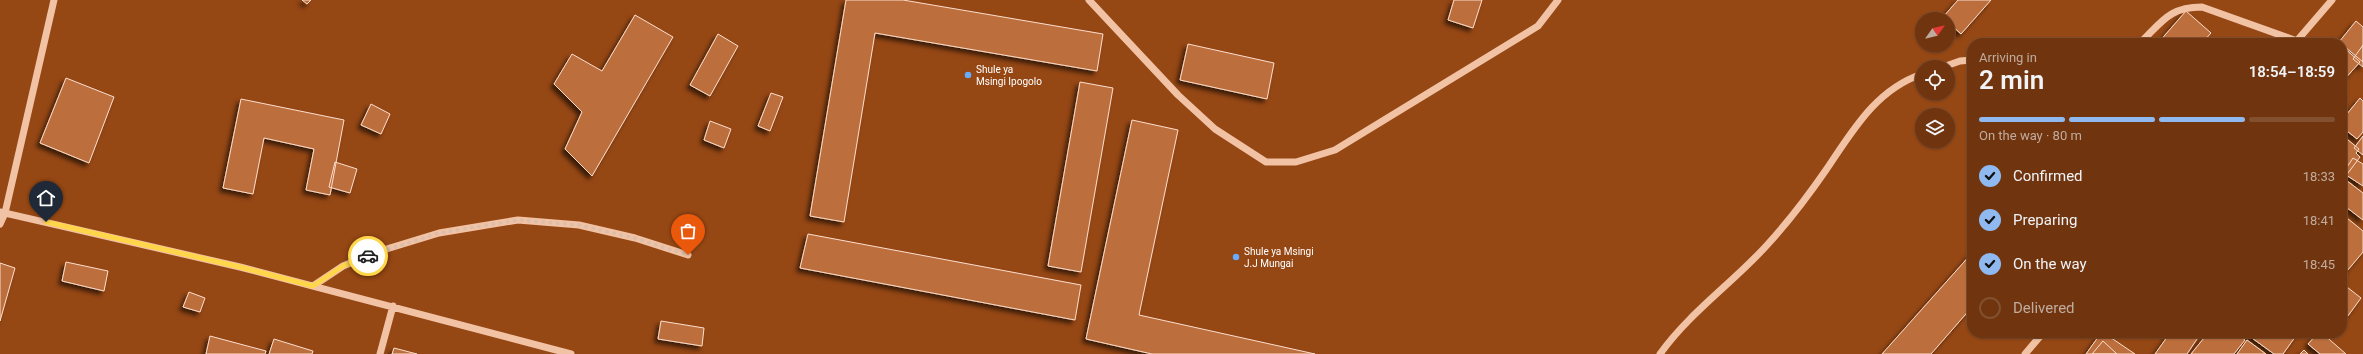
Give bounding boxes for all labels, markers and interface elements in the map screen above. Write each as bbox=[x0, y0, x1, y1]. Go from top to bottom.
north arrow bbox=[1915, 12, 1955, 52]
map controls bbox=[1915, 12, 1955, 148]
text: Arriving in bbox=[1979, 50, 2037, 65]
button: locate bbox=[1915, 60, 1955, 100]
text: 18:54–18:59 bbox=[2249, 63, 2335, 81]
place label: Shule ya Msingi Ipogolo bbox=[976, 64, 1042, 87]
text: 2 min bbox=[1979, 65, 2044, 95]
marker: Shule ya Msingi Ipogolo bbox=[963, 70, 973, 80]
button: layers bbox=[1915, 108, 1955, 148]
text: On the way · 80 m bbox=[1979, 128, 2082, 143]
icon: check bbox=[1979, 165, 2001, 187]
text: Confirmed bbox=[2013, 167, 2083, 185]
text: 18:33 bbox=[2303, 169, 2335, 184]
pin bbox=[29, 181, 63, 222]
icon: home bbox=[35, 187, 57, 209]
icon: check bbox=[1979, 209, 2001, 231]
text: Preparing bbox=[2013, 211, 2077, 229]
text: 18:41 bbox=[2303, 213, 2335, 228]
pin bbox=[671, 214, 705, 255]
icon: bag bbox=[677, 220, 699, 242]
courier bbox=[348, 236, 388, 276]
icon: car bbox=[357, 245, 379, 267]
place label: Shule ya Msingi J.J Mungai bbox=[1244, 246, 1314, 269]
marker: Shule ya Msingi J.J Mungai bbox=[1231, 252, 1241, 262]
icon: check bbox=[1979, 253, 2001, 275]
text: On the way bbox=[2013, 255, 2087, 273]
text: 18:45 bbox=[2303, 257, 2335, 272]
text: Delivered bbox=[2013, 299, 2075, 317]

